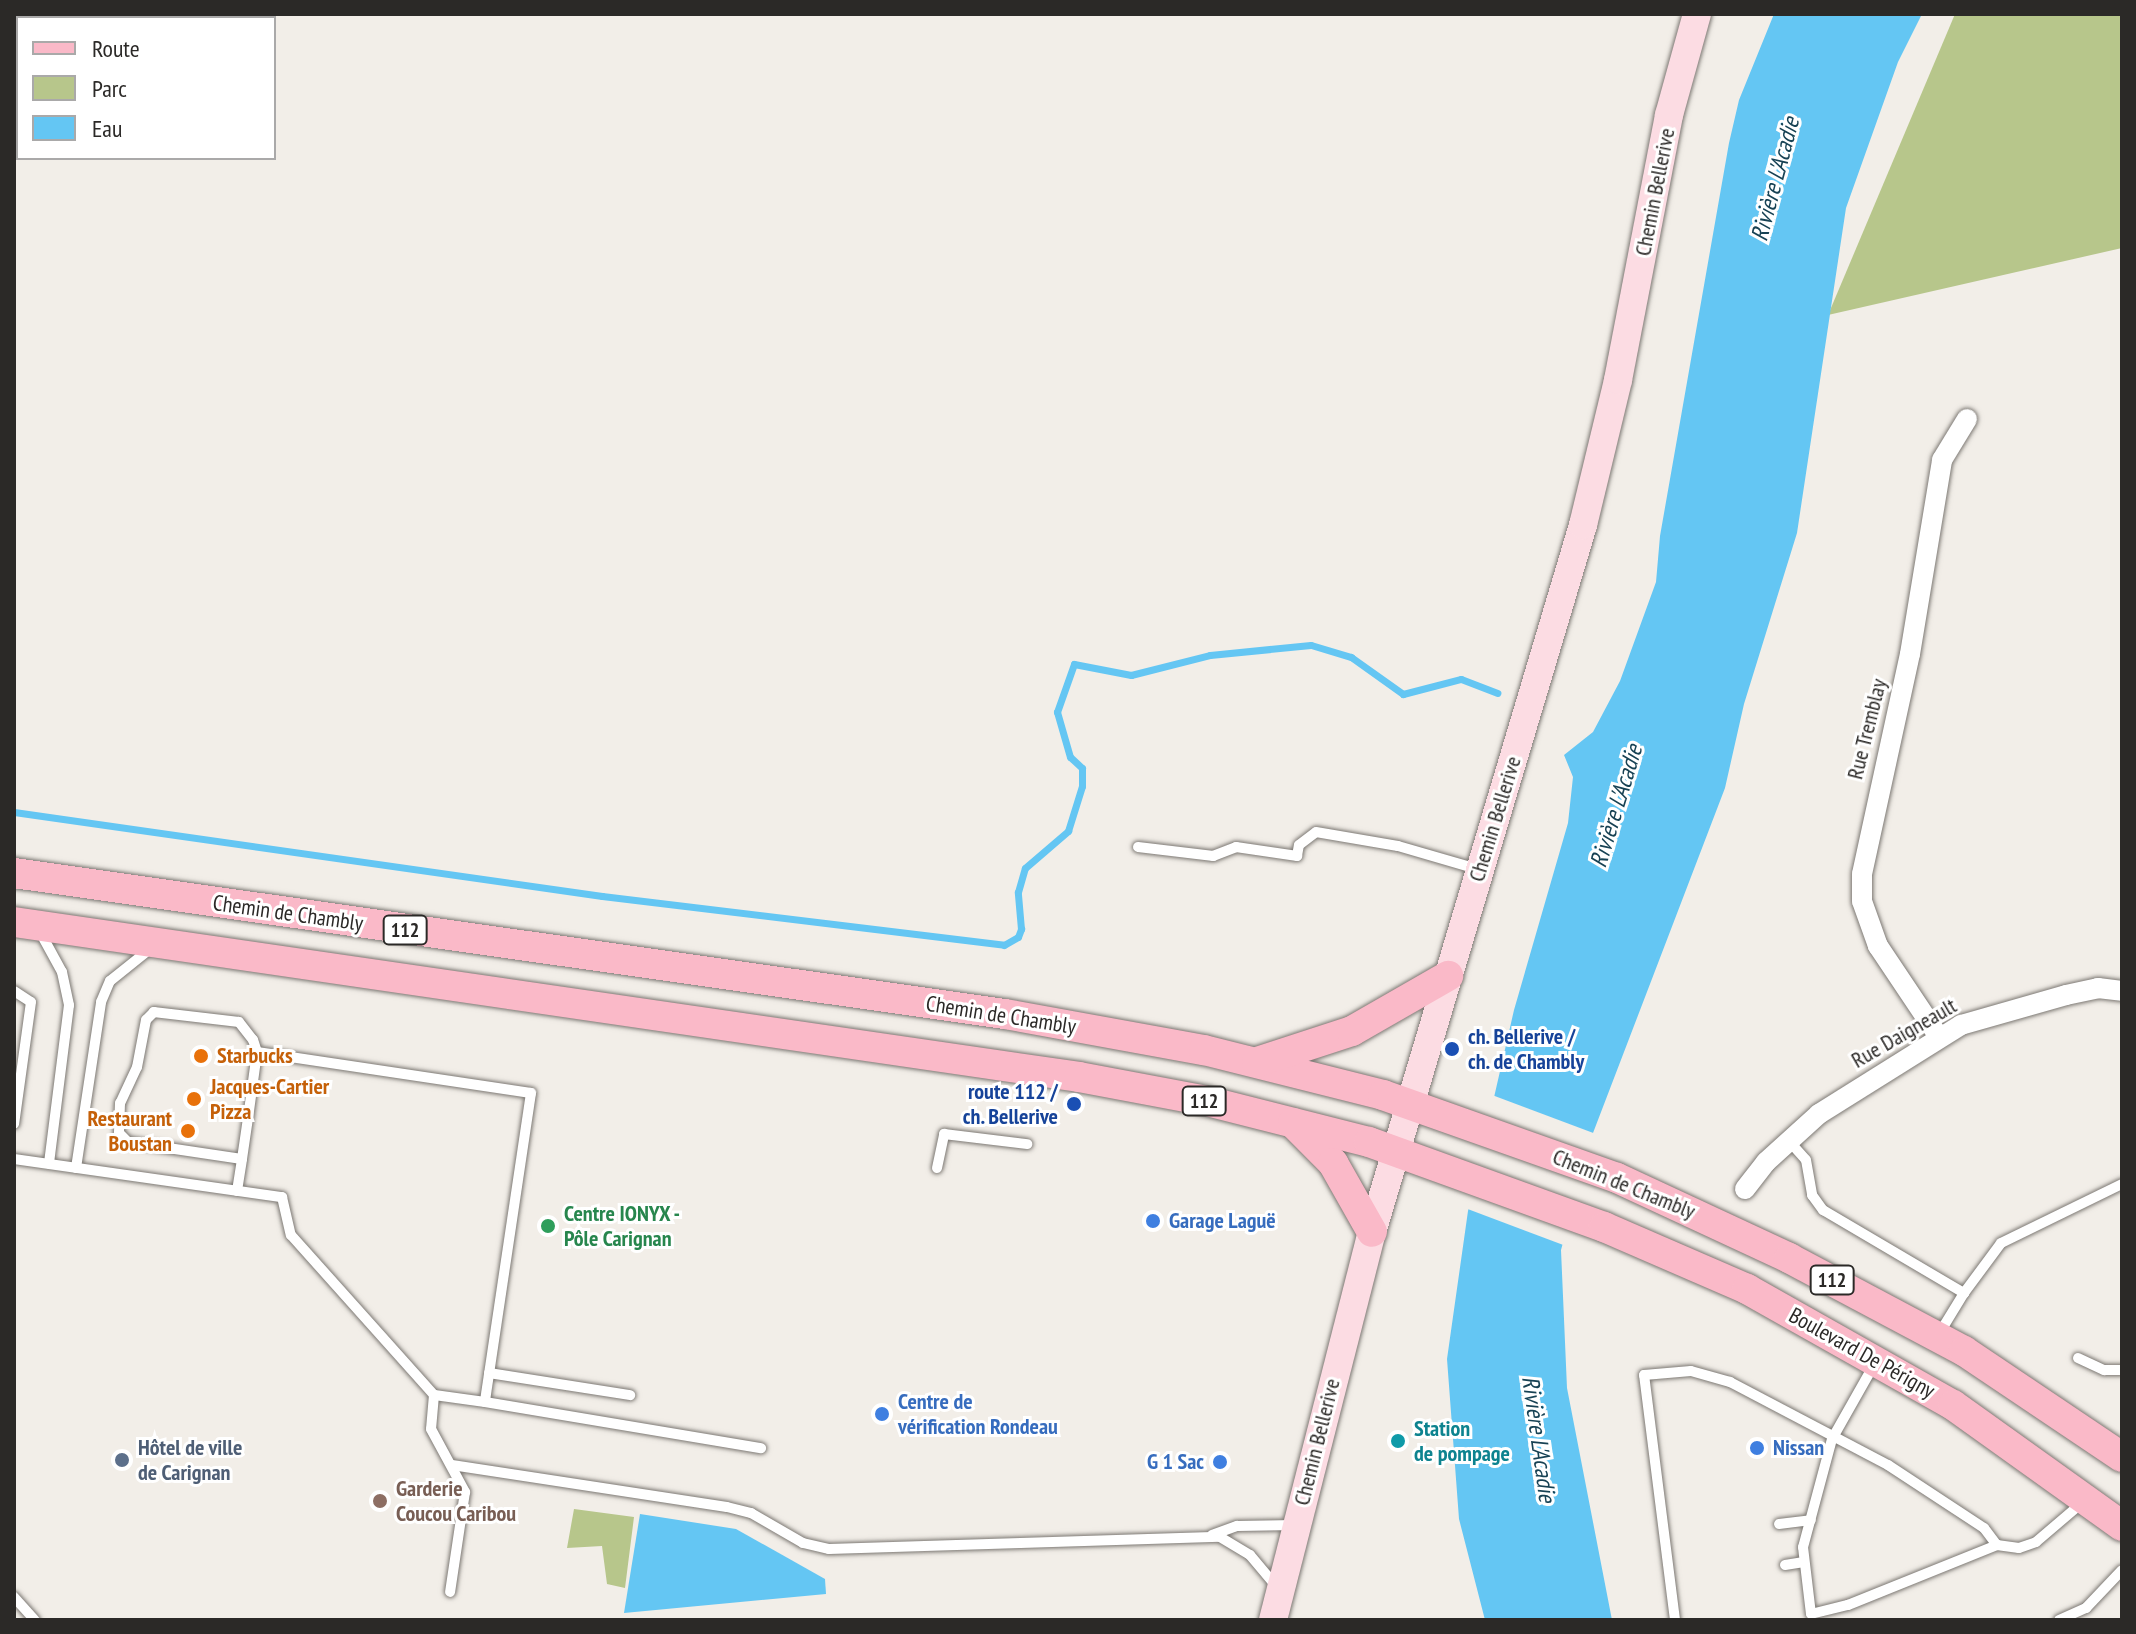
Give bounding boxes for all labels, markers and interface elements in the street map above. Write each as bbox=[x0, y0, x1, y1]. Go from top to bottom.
legend bbox=[16, 16, 276, 160]
text: Route bbox=[92, 33, 140, 64]
text: Parc bbox=[92, 73, 127, 104]
text: Eau bbox=[92, 113, 122, 144]
water label: Rivière L'Acadie bbox=[1745, 114, 1805, 244]
street label: Chemin Bellerive bbox=[1630, 126, 1680, 258]
street label: Rue Tremblay bbox=[1842, 676, 1892, 782]
water label: Rivière L'Acadie bbox=[1584, 741, 1648, 871]
street label: Chemin Bellerive bbox=[1463, 753, 1527, 885]
street label: Chemin de Chambly bbox=[211, 889, 365, 937]
road number: 112 bbox=[381, 914, 429, 946]
street label: Chemin de Chambly bbox=[924, 990, 1078, 1040]
street label: Rue Daigneault bbox=[1847, 992, 1961, 1074]
place label: ch. Bellerive / ch. de Chambly bbox=[1468, 1023, 1586, 1074]
marker: ch. Bellerive / ch. de Chambly bbox=[1443, 1040, 1461, 1058]
place label: Starbucks bbox=[217, 1043, 293, 1069]
marker: Starbucks bbox=[192, 1047, 210, 1065]
place label: Jacques-Cartier Pizza bbox=[210, 1073, 329, 1124]
place label: route 112 / ch. Bellerive bbox=[961, 1078, 1058, 1130]
road number: 112 bbox=[1180, 1085, 1228, 1117]
marker: Jacques-Cartier Pizza bbox=[185, 1090, 203, 1108]
marker: route 112 / ch. Bellerive bbox=[1065, 1095, 1083, 1113]
place label: Restaurant Boustan bbox=[88, 1105, 172, 1156]
marker: Restaurant Boustan bbox=[179, 1122, 197, 1140]
street label: Chemin de Chambly bbox=[1549, 1143, 1699, 1225]
place label: Centre IONYX - Pôle Carignan bbox=[564, 1200, 682, 1252]
place label: Garage Laguë bbox=[1169, 1208, 1276, 1234]
marker: Garage Laguë bbox=[1144, 1212, 1162, 1230]
marker: Centre IONYX - Pôle Carignan bbox=[539, 1217, 557, 1235]
road number: 112 bbox=[1808, 1264, 1856, 1296]
street label: Boulevard De Périgny bbox=[1784, 1302, 1940, 1404]
water label: Rivière L'Acadie bbox=[1516, 1374, 1562, 1504]
street label: Chemin Bellerive bbox=[1289, 1376, 1345, 1508]
place label: Centre de vérification Rondeau bbox=[898, 1388, 1058, 1440]
marker: Centre de vérification Rondeau bbox=[873, 1405, 891, 1423]
place label: Station de pompage bbox=[1414, 1415, 1510, 1466]
marker: Station de pompage bbox=[1389, 1432, 1407, 1450]
place label: Hôtel de ville de Carignan bbox=[138, 1434, 243, 1486]
place label: Nissan bbox=[1773, 1435, 1824, 1461]
marker: Nissan bbox=[1748, 1439, 1766, 1457]
place label: G 1 Sac bbox=[1147, 1449, 1204, 1475]
marker: Hôtel de ville de Carignan bbox=[113, 1451, 131, 1469]
marker: G 1 Sac bbox=[1211, 1453, 1229, 1471]
place label: Garderie Coucou Caribou bbox=[396, 1475, 516, 1526]
marker: Garderie Coucou Caribou bbox=[371, 1492, 389, 1510]

